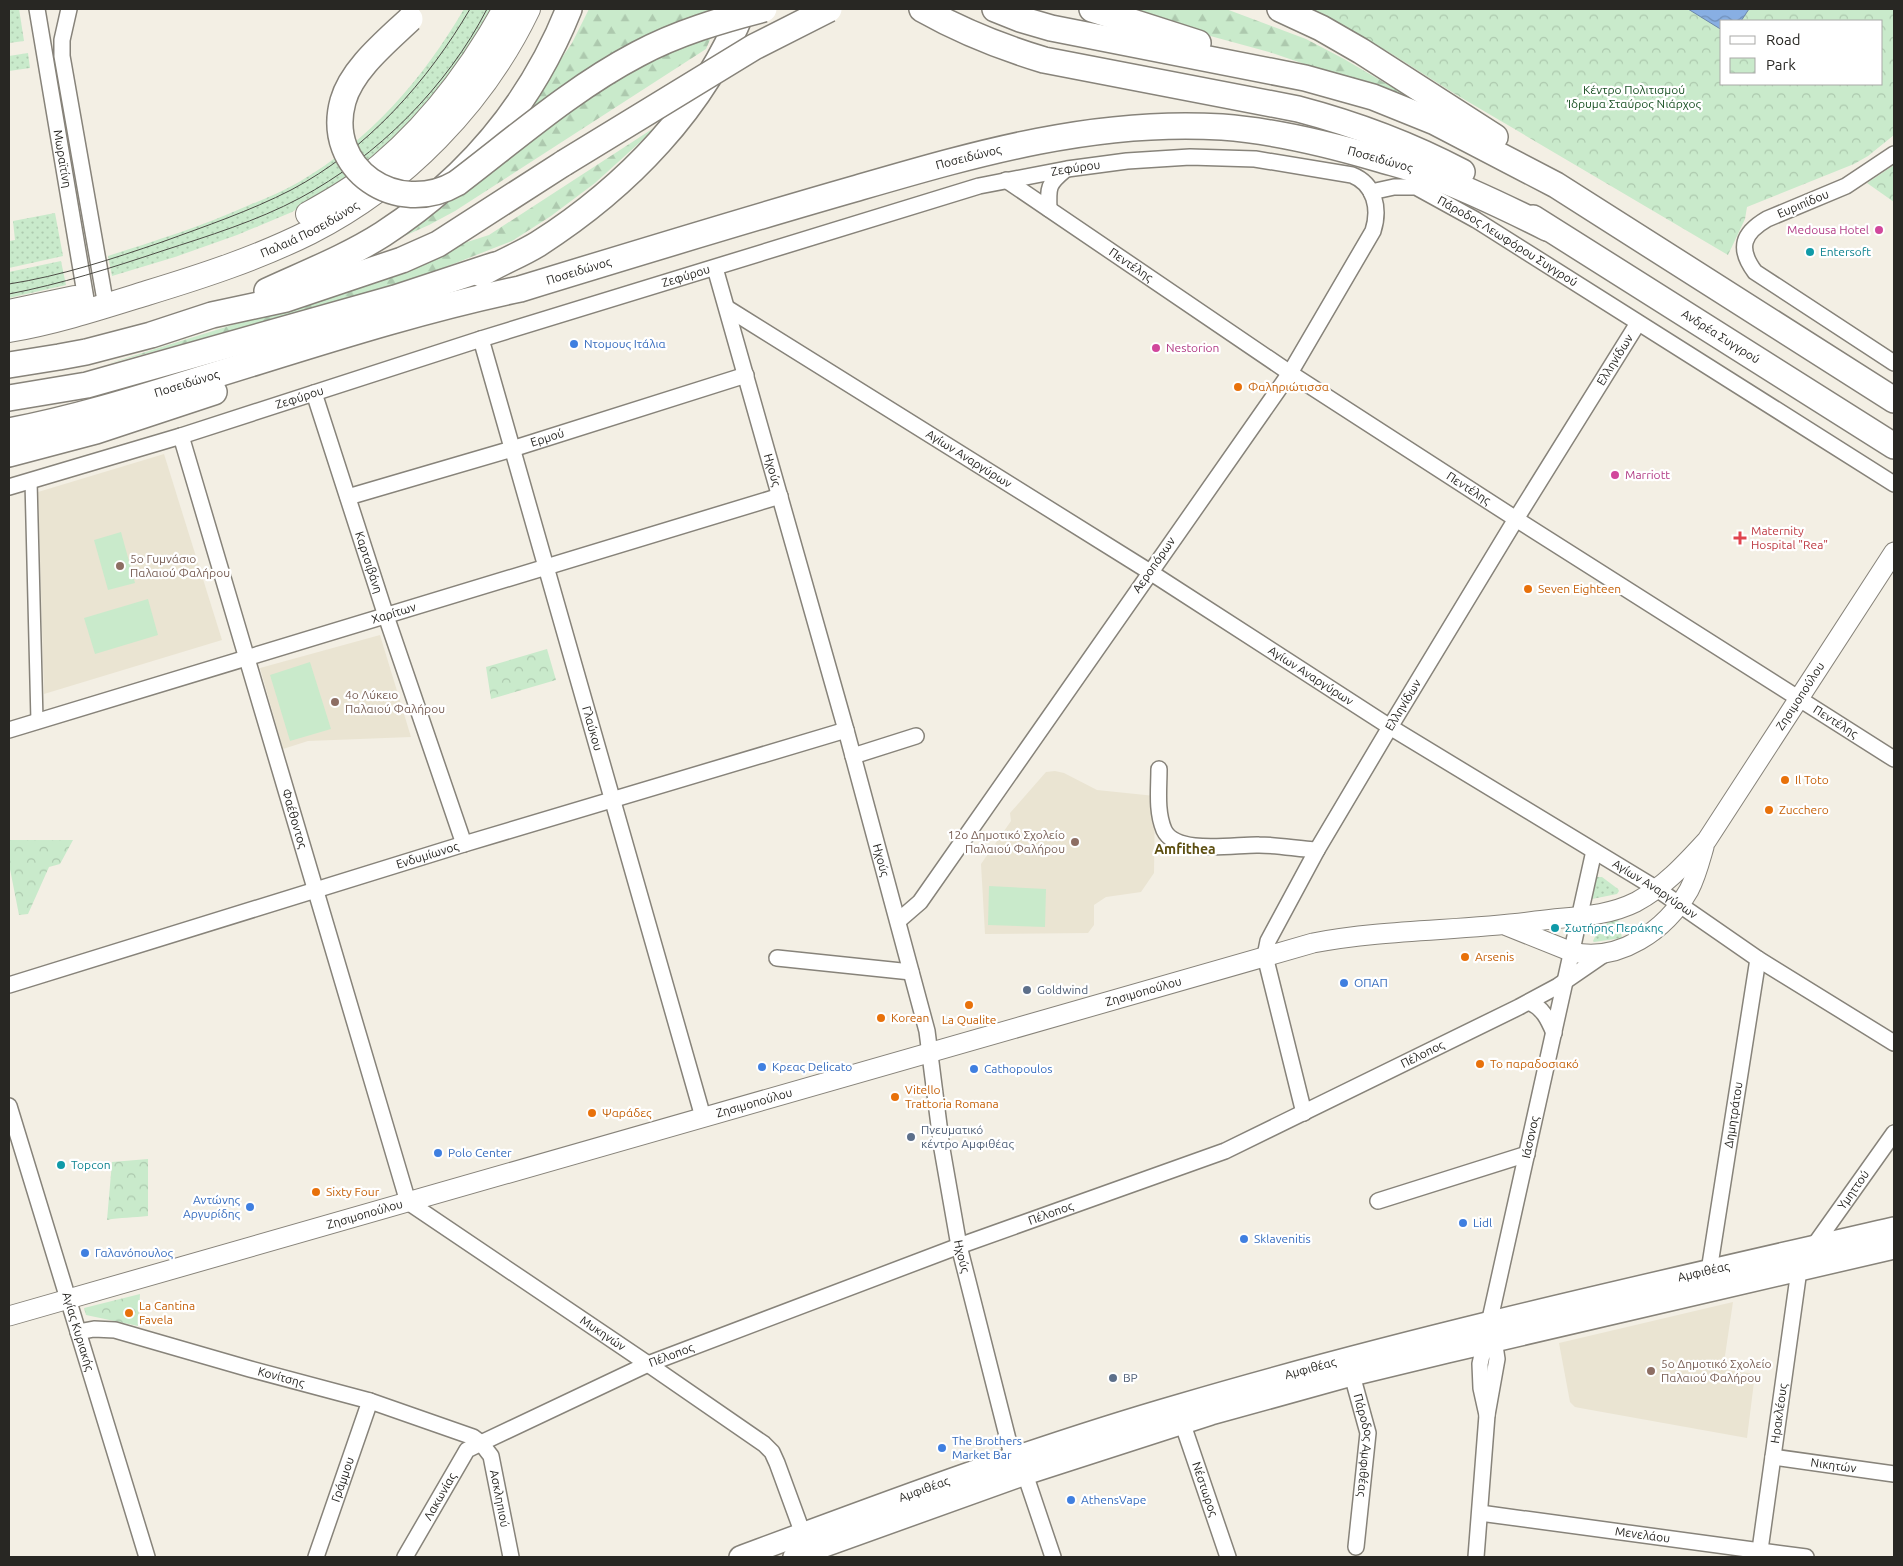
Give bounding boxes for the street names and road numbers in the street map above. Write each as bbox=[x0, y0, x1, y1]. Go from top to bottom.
street label: Μωραϊτίνη bbox=[51, 129, 74, 189]
street label: Ποσειδώνος bbox=[934, 142, 1003, 171]
street label: Ποσειδώνος bbox=[1346, 143, 1415, 175]
street label: Ζεφύρου bbox=[1050, 158, 1101, 178]
street label: Ευριπίδου bbox=[1775, 187, 1830, 220]
street label: Πάροδος Λεωφόρου Συγγρού bbox=[1436, 193, 1580, 289]
street label: Παλαιά Ποσειδώνος bbox=[258, 198, 362, 260]
street label: Πεντέλης bbox=[1107, 245, 1156, 285]
street label: Ποσειδώνος bbox=[545, 254, 613, 287]
street label: Ζεφύρου bbox=[660, 262, 711, 289]
street label: Ανδρέα Συγγρού bbox=[1680, 307, 1762, 366]
street label: Ελληνίδων bbox=[1594, 332, 1635, 388]
street label: Ποσειδώνος bbox=[153, 367, 221, 399]
street label: Ζεφύρου bbox=[274, 383, 325, 411]
street label: Ερμού bbox=[529, 426, 566, 449]
street label: Αγίων Αναργύρων bbox=[924, 427, 1014, 490]
street label: Ηχούς bbox=[762, 452, 784, 489]
street label: Πεντέλης bbox=[1444, 469, 1494, 508]
street label: Καρτσιβάνη bbox=[353, 530, 385, 595]
street label: Αεροπόρων bbox=[1130, 534, 1178, 595]
street label: Χαρίτων bbox=[370, 600, 417, 626]
street label: Αγίων Αναργύρων bbox=[1266, 643, 1356, 708]
street label: Ζησιμοπούλου bbox=[1773, 659, 1827, 732]
street label: Ελληνίδων bbox=[1382, 677, 1423, 733]
street label: Πεντέλης bbox=[1811, 703, 1861, 742]
street label: Γλαύκου bbox=[580, 704, 605, 752]
street label: Φαέθοντος bbox=[280, 787, 310, 851]
street label: Ενδυμίωνος bbox=[394, 839, 461, 871]
street label: Ηχούς bbox=[871, 842, 892, 879]
street label: Αγίων Αναργύρων bbox=[1610, 857, 1700, 921]
street label: Ζησιμοπούλου bbox=[1104, 974, 1183, 1008]
street label: Πέλοπος bbox=[1398, 1037, 1447, 1070]
street label: Δημητράτου bbox=[1721, 1081, 1745, 1149]
street label: Ζησιμοπούλου bbox=[714, 1085, 794, 1119]
street label: Ιάσονος bbox=[1519, 1114, 1542, 1159]
street label: Υμηττού bbox=[1835, 1168, 1871, 1212]
street label: Ζησιμοπούλου bbox=[325, 1197, 404, 1231]
street label: Πέλοπος bbox=[1026, 1199, 1076, 1227]
street label: Ηχούς bbox=[952, 1239, 973, 1275]
street label: Αμφιθέας bbox=[1676, 1259, 1731, 1284]
street label: Αγίας Κυριακής bbox=[60, 1290, 97, 1373]
street label: Μυκηνών bbox=[578, 1313, 628, 1353]
street label: Πέλοπος bbox=[647, 1340, 696, 1369]
street label: Αμφιθέας bbox=[1283, 1355, 1338, 1381]
street label: Κονίτσης bbox=[256, 1364, 307, 1390]
street label: Ηρακλέους bbox=[1768, 1382, 1790, 1444]
street label: Πάροδος Αμφιθέας bbox=[1351, 1392, 1376, 1498]
street label: Γράμμου bbox=[329, 1455, 356, 1504]
street label: Νικητών bbox=[1810, 1455, 1857, 1475]
street label: Νέστωρος bbox=[1190, 1460, 1221, 1519]
street label: Ασκληπιού bbox=[488, 1469, 512, 1528]
street label: Λακωνίας bbox=[421, 1470, 460, 1522]
street label: Αμφιθέας bbox=[897, 1474, 952, 1504]
street label: Μενελάου bbox=[1614, 1524, 1671, 1545]

